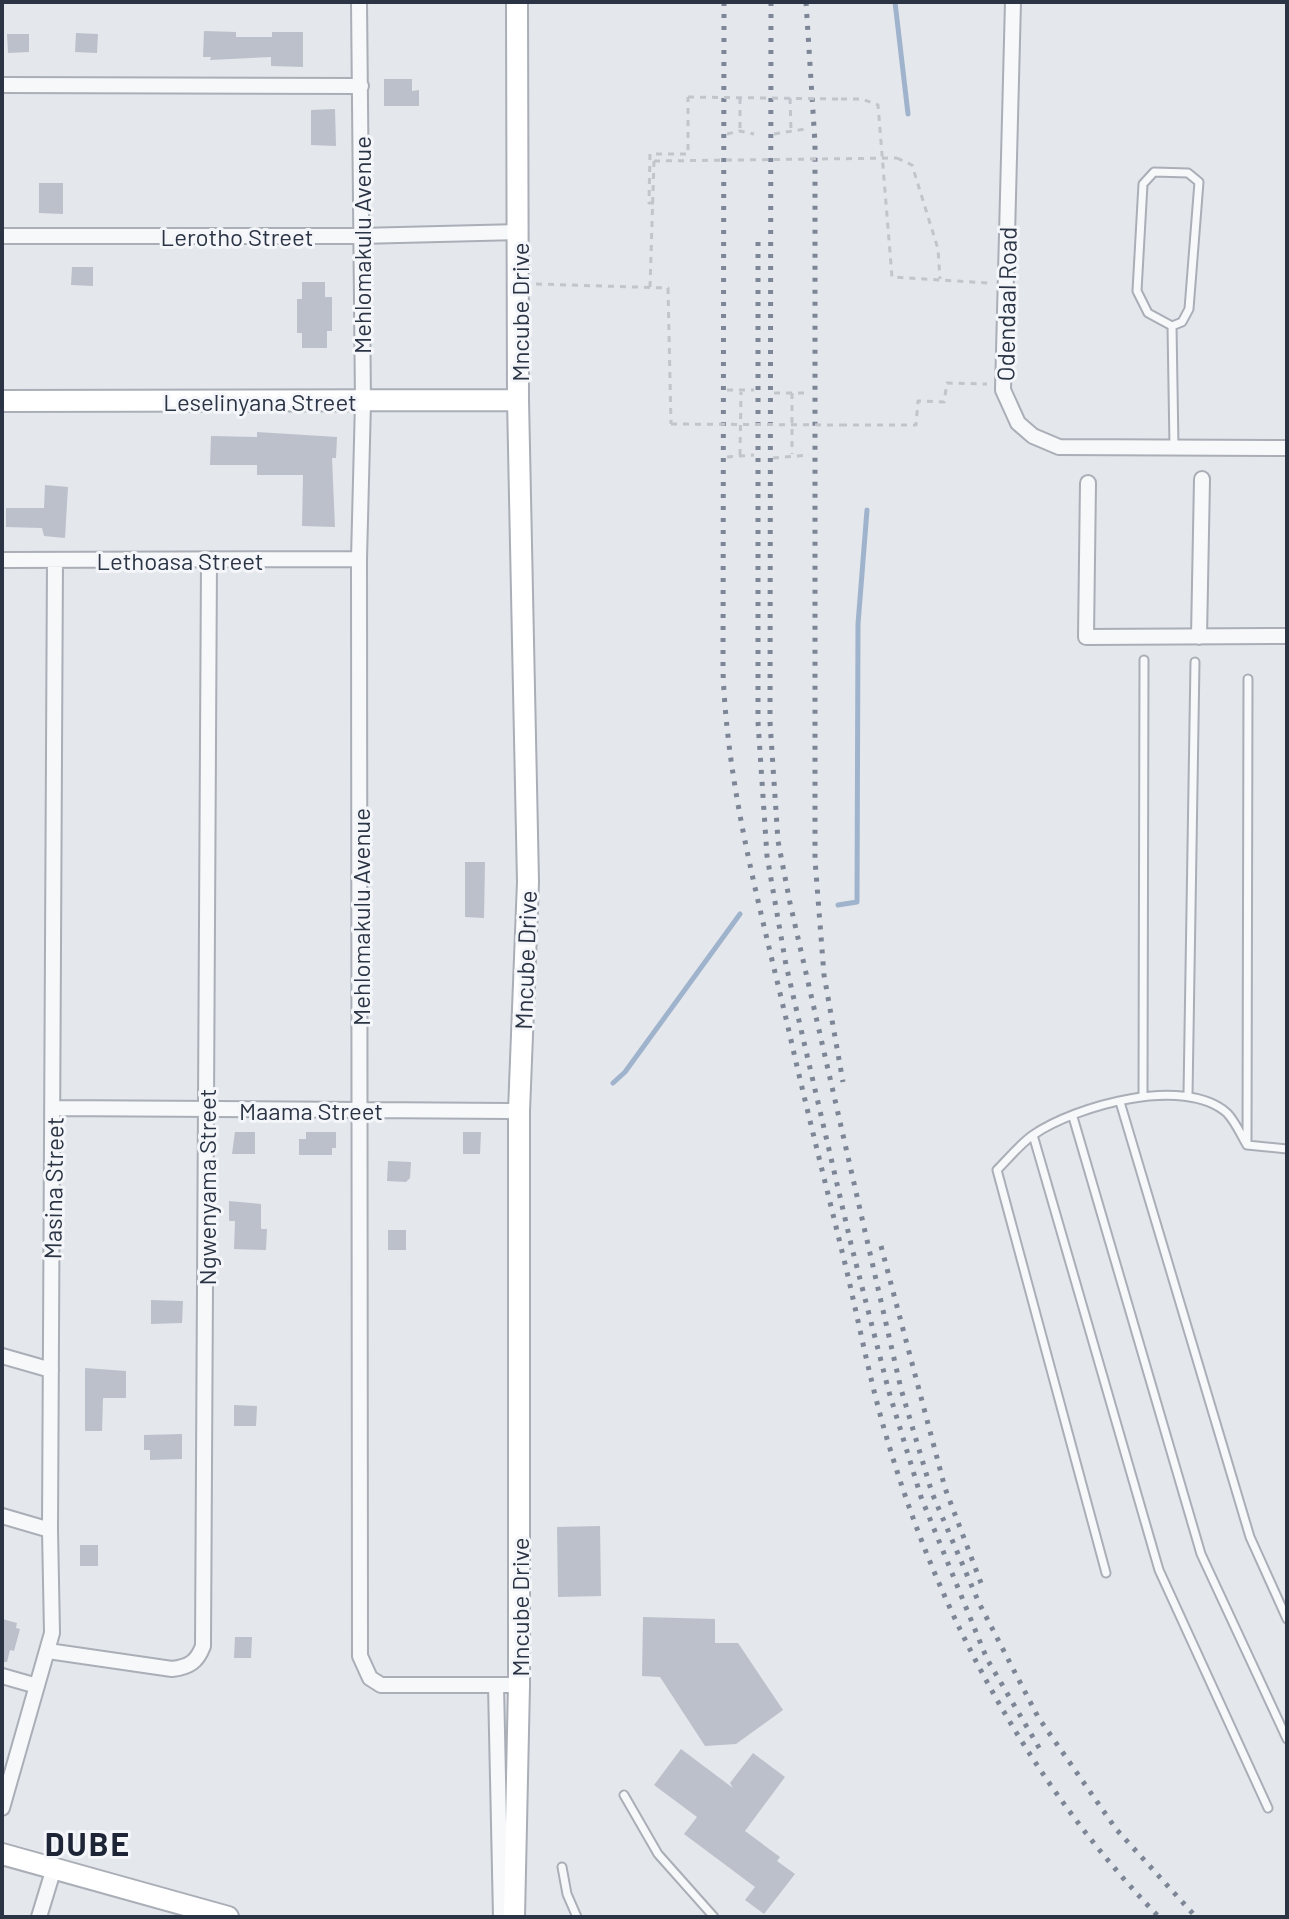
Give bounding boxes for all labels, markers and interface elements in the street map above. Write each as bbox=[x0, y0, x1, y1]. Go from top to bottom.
street label: Mehlomakulu Avenue bbox=[347, 136, 376, 354]
street label: Lerotho Street bbox=[161, 222, 313, 251]
street label: Odendaal Road bbox=[990, 226, 1022, 382]
street label: Mncube Drive bbox=[505, 242, 534, 382]
street label: Leselinyana Street bbox=[163, 387, 357, 416]
street label: Lethoasa Street bbox=[96, 546, 264, 575]
street label: Mehlomakulu Avenue bbox=[346, 808, 375, 1026]
street label: Mncube Drive bbox=[508, 890, 542, 1030]
street label: Ngwenyama Street bbox=[192, 1089, 221, 1285]
street label: Maama Street bbox=[239, 1096, 383, 1125]
street label: Masina Street bbox=[37, 1116, 69, 1260]
street label: Mncube Drive bbox=[505, 1537, 534, 1677]
district label: DUBE bbox=[45, 1824, 131, 1862]

